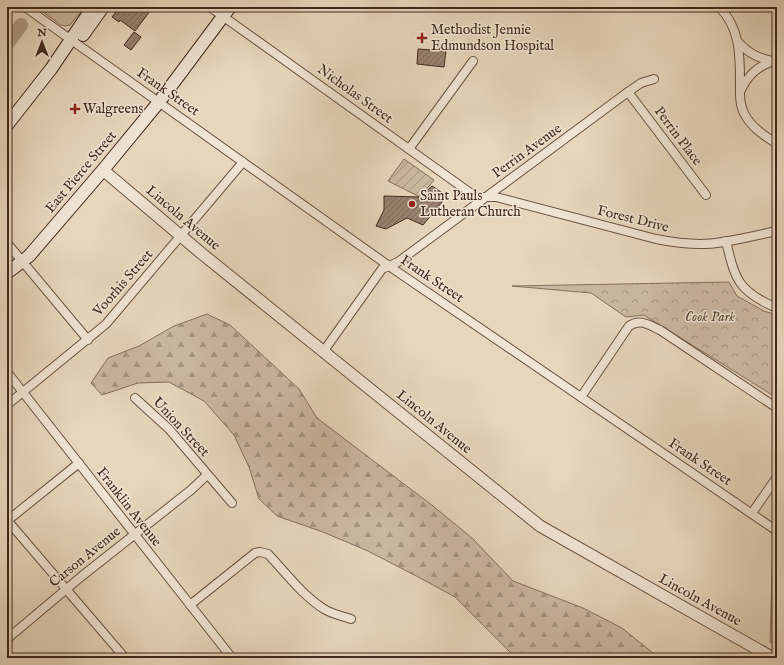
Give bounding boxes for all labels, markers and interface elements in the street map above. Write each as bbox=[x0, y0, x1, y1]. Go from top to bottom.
place label: Methodist Jennie Edmundson Hospital bbox=[431, 21, 554, 55]
north arrow bbox=[22, 22, 62, 62]
text: N bbox=[36, 26, 47, 40]
marker: Methodist Jennie Edmundson Hospital bbox=[416, 32, 428, 44]
street label: Nicholas Street bbox=[314, 60, 397, 128]
street label: Frank Street bbox=[133, 64, 203, 120]
place label: Walgreens bbox=[83, 100, 143, 118]
street label: Perrin Place bbox=[650, 103, 706, 170]
marker: Walgreens bbox=[70, 104, 80, 114]
street label: Perrin Avenue bbox=[489, 119, 566, 182]
street label: East Pierce Street bbox=[41, 127, 121, 217]
street label: Lincoln Avenue bbox=[142, 182, 224, 255]
place label: Saint Pauls Lutheran Church bbox=[420, 187, 521, 221]
marker: Saint Pauls Lutheran Church bbox=[407, 199, 417, 209]
street label: Forest Drive bbox=[595, 201, 671, 237]
street label: Voorhis Street bbox=[88, 246, 157, 321]
street label: Frank Street bbox=[397, 251, 467, 307]
park label: Cook Park bbox=[685, 308, 735, 326]
street label: Lincoln Avenue bbox=[393, 386, 476, 458]
street label: Union Street bbox=[149, 393, 213, 461]
street label: Frank Street bbox=[665, 434, 735, 490]
street label: Franklin Avenue bbox=[92, 464, 166, 551]
street label: Carson Avenue bbox=[46, 522, 125, 591]
street label: Lincoln Avenue bbox=[655, 570, 745, 630]

